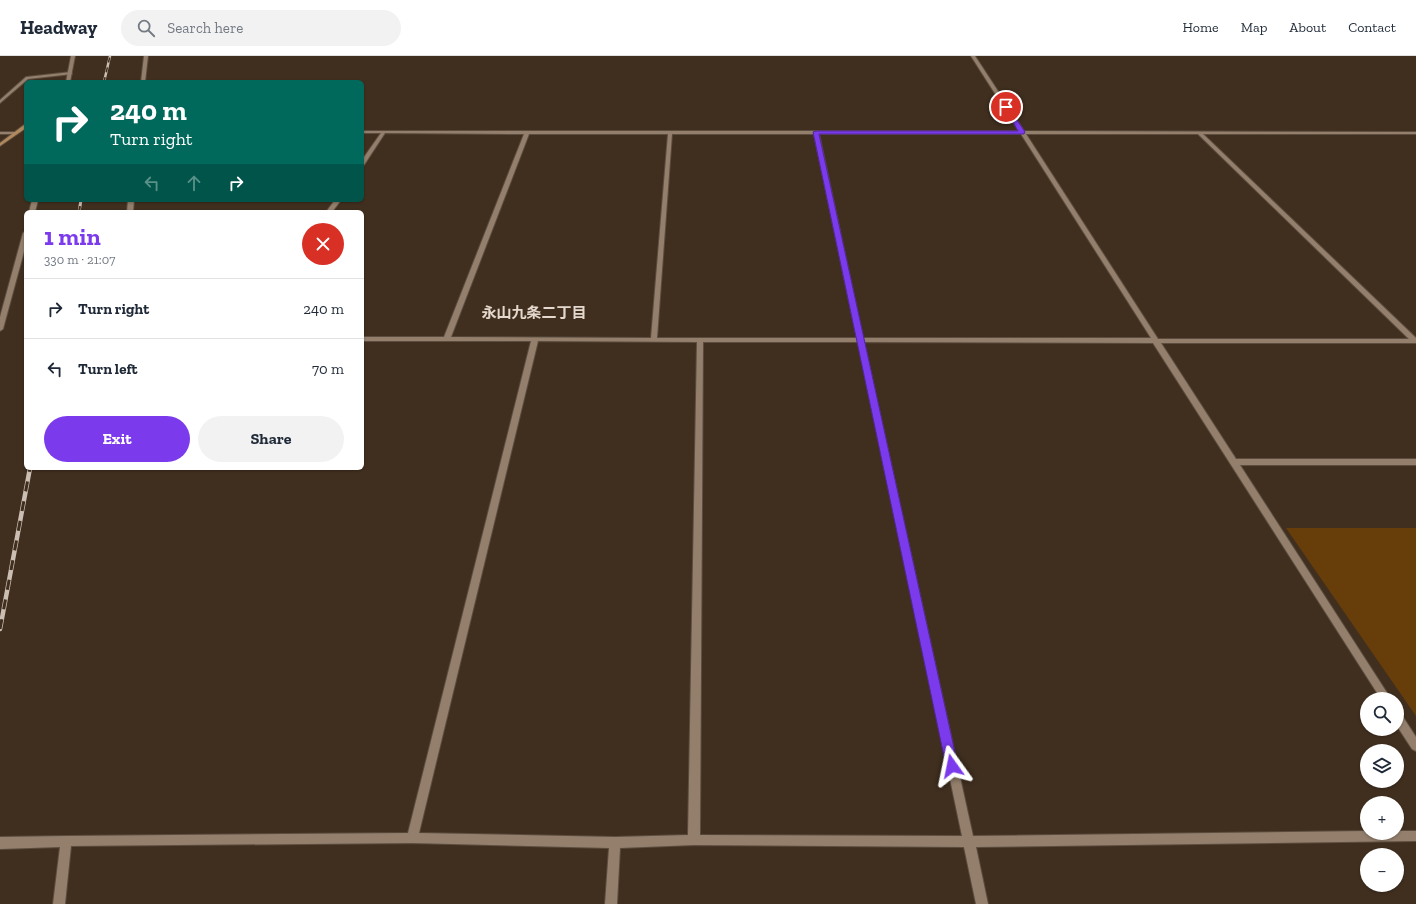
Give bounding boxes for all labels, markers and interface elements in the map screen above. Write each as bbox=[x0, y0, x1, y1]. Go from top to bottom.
search box bbox=[121, 10, 401, 46]
text: Headway bbox=[20, 16, 97, 39]
icon: search bbox=[135, 17, 157, 39]
text: Search here bbox=[167, 19, 243, 37]
text: Home bbox=[1183, 19, 1219, 36]
text: Map bbox=[1241, 19, 1267, 36]
text: About bbox=[1289, 19, 1326, 36]
text: Contact bbox=[1348, 19, 1396, 36]
pin bbox=[989, 90, 1023, 124]
text: 240 m bbox=[110, 94, 187, 127]
icon: right bbox=[44, 96, 96, 148]
icon: arrive bbox=[995, 96, 1017, 118]
text: Turn right bbox=[110, 128, 192, 150]
icon: left bbox=[141, 172, 163, 194]
icon: ahead bbox=[183, 172, 205, 194]
icon: right bbox=[225, 172, 247, 194]
text: 1 min bbox=[44, 222, 101, 251]
button: close bbox=[302, 223, 344, 265]
text: 330 m · 21:07 bbox=[44, 252, 115, 267]
icon: right bbox=[44, 298, 66, 320]
text: Turn right bbox=[78, 300, 149, 318]
text: 240 m bbox=[303, 300, 344, 318]
district label: 永山九条二丁目 bbox=[481, 304, 587, 322]
icon: left bbox=[44, 358, 66, 380]
text: Turn left bbox=[78, 360, 138, 378]
text: 70 m bbox=[312, 360, 344, 378]
button: Exit bbox=[44, 416, 190, 462]
button: Share bbox=[198, 416, 344, 462]
map controls bbox=[1360, 692, 1404, 892]
button: search bbox=[1360, 692, 1404, 736]
button: layers bbox=[1360, 744, 1404, 788]
position arrow bbox=[931, 745, 973, 787]
button: + bbox=[1360, 796, 1404, 840]
button: − bbox=[1360, 848, 1404, 892]

